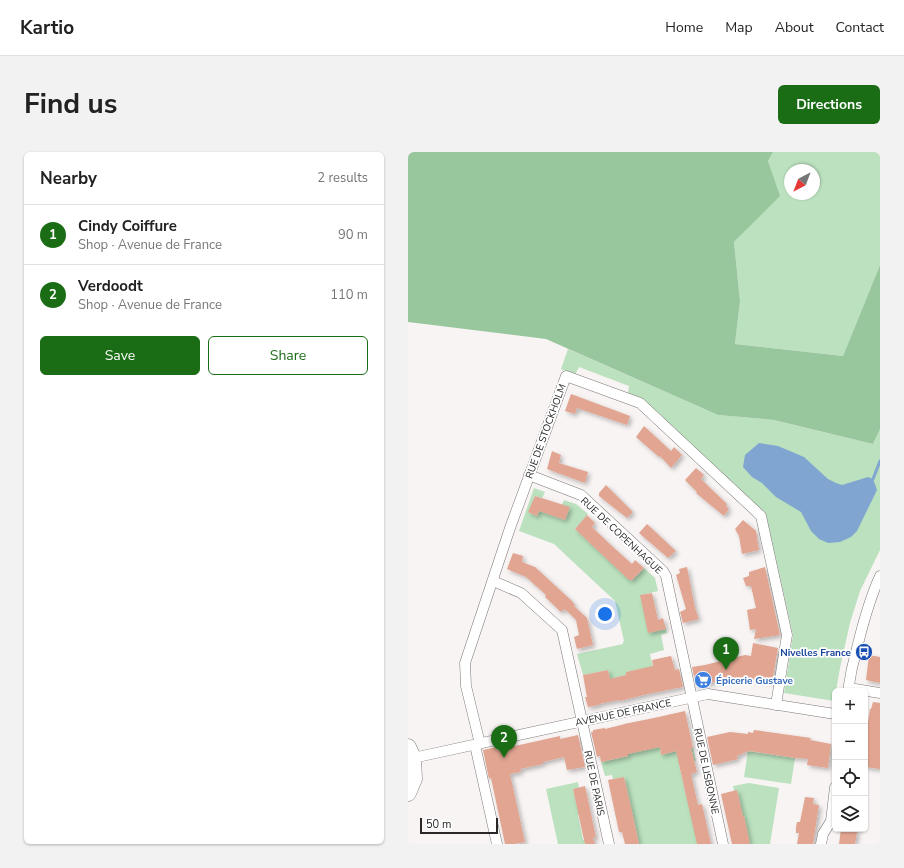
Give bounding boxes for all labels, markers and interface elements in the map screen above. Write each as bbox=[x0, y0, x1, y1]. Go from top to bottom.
text: Kartio bbox=[20, 15, 74, 41]
text: Home bbox=[665, 18, 703, 37]
text: Map bbox=[725, 18, 753, 37]
text: About bbox=[775, 18, 814, 37]
text: Contact bbox=[836, 18, 884, 37]
text: Find us bbox=[24, 85, 118, 123]
button: Directions bbox=[778, 85, 880, 124]
north arrow bbox=[784, 164, 820, 200]
text: Nearby bbox=[40, 167, 97, 190]
text: 2 results bbox=[317, 169, 368, 187]
text: Cindy Coiffure bbox=[78, 216, 177, 236]
text: 1 bbox=[49, 226, 57, 244]
text: 90 m bbox=[338, 226, 368, 244]
text: Shop · Avenue de France bbox=[78, 236, 222, 254]
text: Verdoodt bbox=[78, 276, 143, 296]
text: 2 bbox=[49, 286, 57, 304]
text: 110 m bbox=[330, 286, 368, 304]
text: Shop · Avenue de France bbox=[78, 296, 222, 314]
button: Save bbox=[40, 336, 200, 375]
button: Share bbox=[208, 336, 368, 375]
street label: RUE DE STOCKHOLM bbox=[522, 382, 570, 481]
street label: RUE DE COPENHAGUE bbox=[577, 494, 665, 577]
your location bbox=[595, 604, 615, 624]
pin: 1 bbox=[713, 637, 739, 670]
bus stop icon: Nivelles France bbox=[854, 642, 874, 662]
place label: Nivelles France bbox=[780, 646, 852, 660]
supermarket icon: Épicerie Gustave bbox=[693, 670, 713, 690]
place label: Épicerie Gustave bbox=[716, 674, 794, 688]
map controls bbox=[832, 688, 868, 832]
button: + bbox=[832, 688, 868, 724]
street label: AVENUE DE FRANCE bbox=[574, 696, 673, 730]
button: − bbox=[832, 724, 868, 760]
pin: 2 bbox=[491, 725, 517, 758]
street label: RUE DE LISBONNE bbox=[690, 727, 722, 816]
street label: RUE DE PARIS bbox=[580, 749, 608, 817]
button: locate bbox=[832, 760, 868, 796]
button: layers bbox=[832, 796, 868, 832]
scale bar bbox=[420, 816, 498, 835]
text: 50 m bbox=[426, 817, 451, 832]

